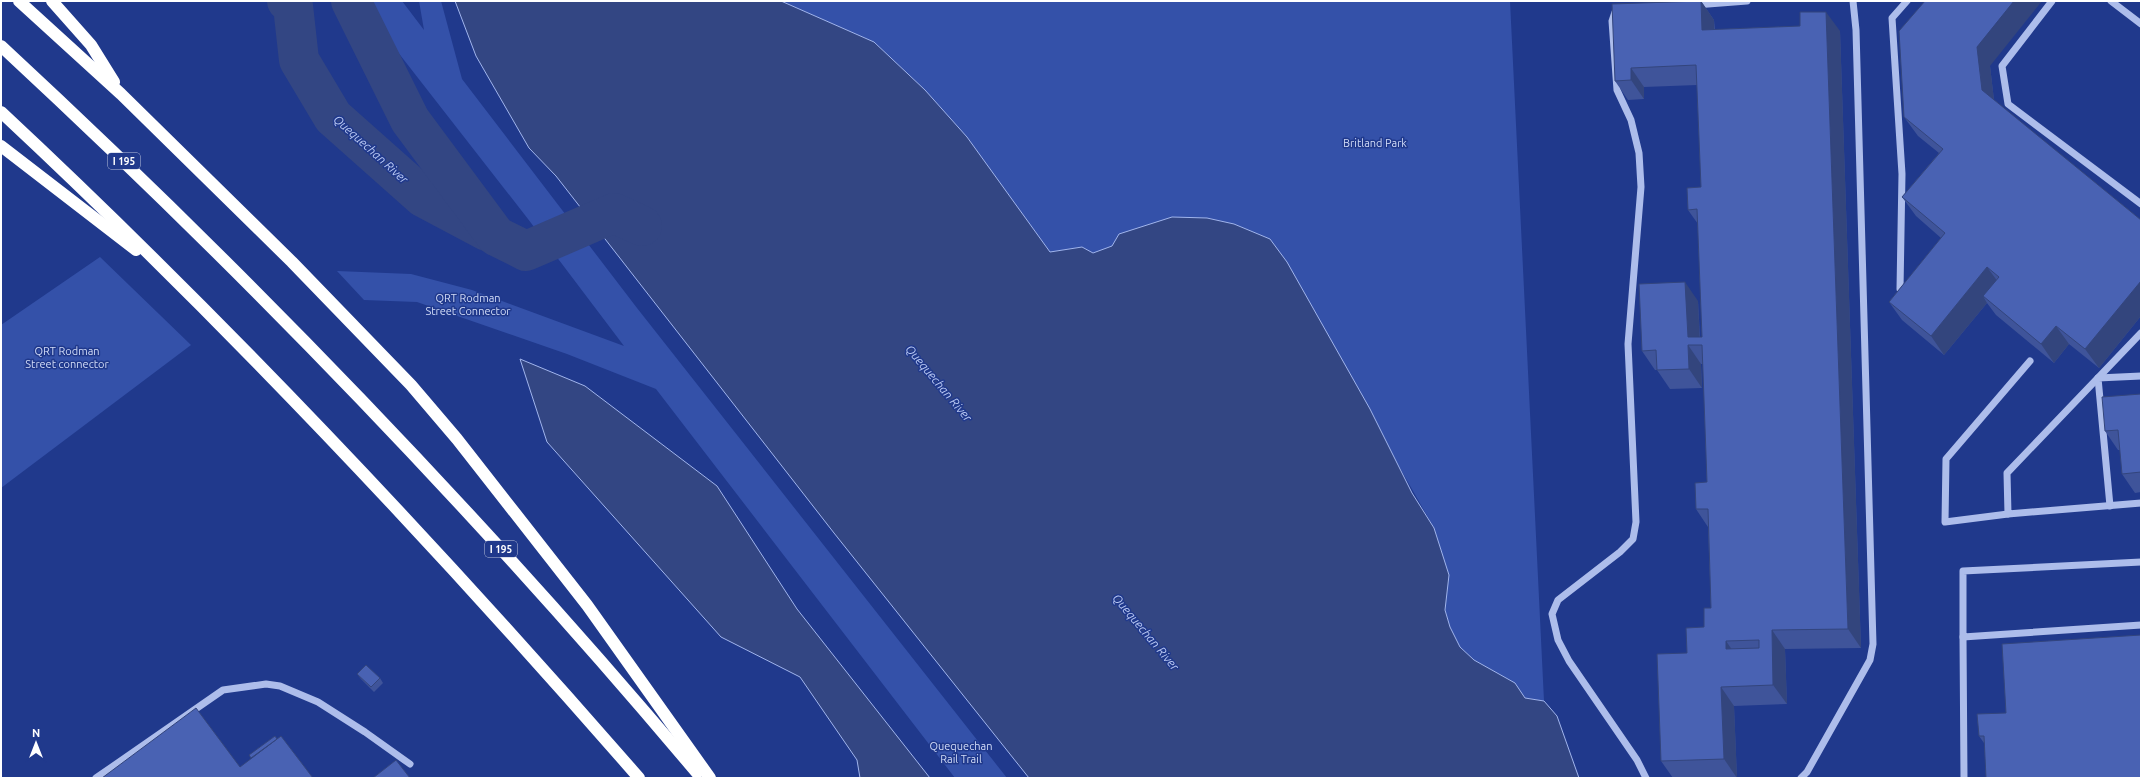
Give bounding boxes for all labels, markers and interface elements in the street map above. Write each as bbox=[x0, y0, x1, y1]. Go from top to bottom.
water label: Quequechan River bbox=[331, 112, 411, 186]
park label: Britland Park bbox=[1343, 137, 1407, 149]
road number: I 195 bbox=[108, 153, 140, 169]
park label: QRT Rodman Street Connector bbox=[425, 292, 511, 317]
water label: Quequechan River bbox=[903, 342, 975, 424]
park label: QRT Rodman Street connector bbox=[25, 345, 110, 370]
road number: I 195 bbox=[485, 541, 517, 557]
water label: Quequechan River bbox=[1110, 591, 1182, 673]
north arrow bbox=[16, 723, 56, 763]
text: N bbox=[32, 727, 40, 739]
park label: Quequechan Rail Trail bbox=[929, 740, 993, 765]

